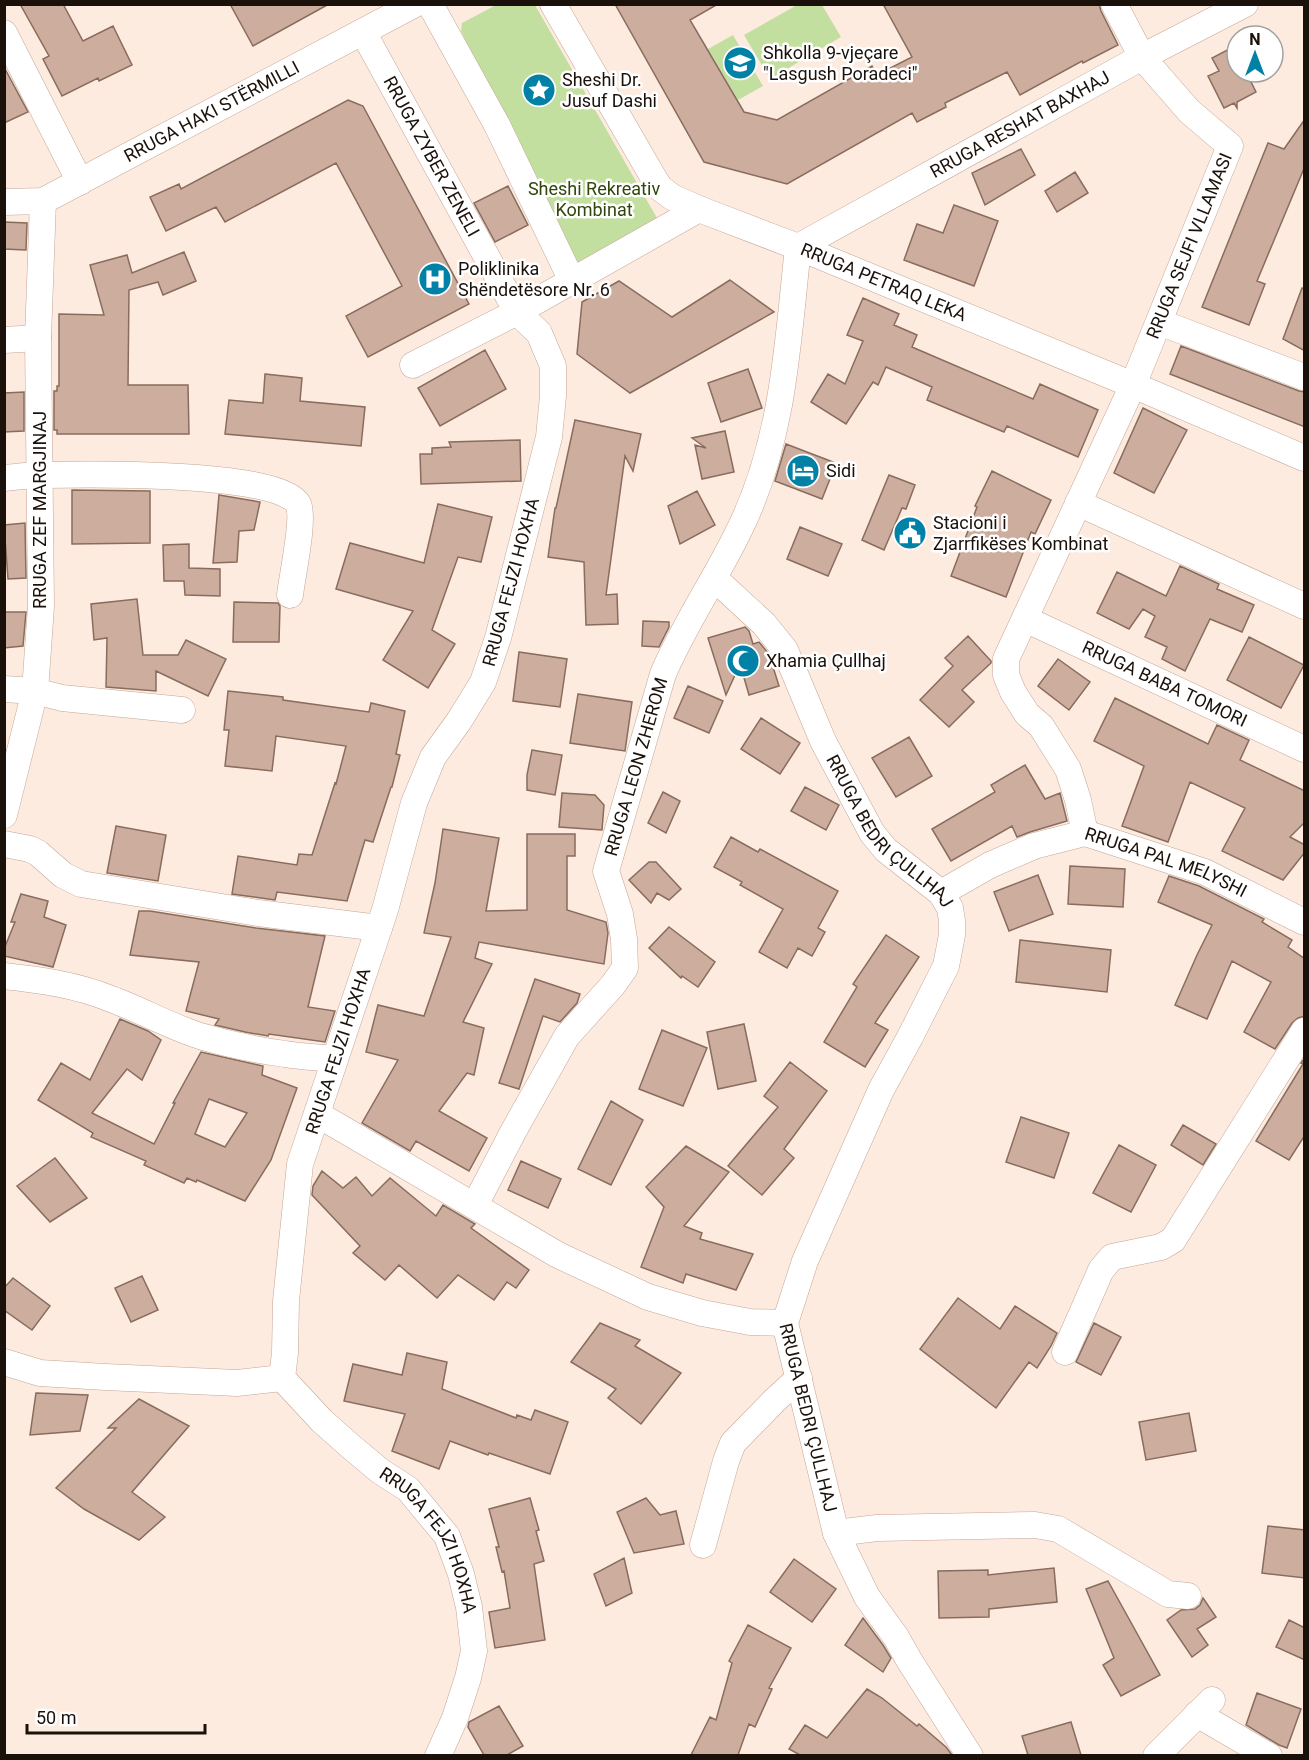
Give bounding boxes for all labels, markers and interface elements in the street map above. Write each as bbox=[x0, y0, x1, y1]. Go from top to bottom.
north arrow bbox=[1225, 24, 1285, 84]
text: N bbox=[1249, 30, 1261, 49]
place label: Shkolla 9-vjeçare "Lasgush Poradeci" bbox=[763, 42, 918, 84]
school or university icon: Shkolla 9-vjeçare "Lasgush Poradeci" bbox=[722, 45, 758, 81]
street label: RRUGA HAKI STËRMILLI bbox=[120, 56, 303, 166]
street label: RRUGA RESHAT BAXHAJ bbox=[926, 66, 1113, 182]
place label: Sheshi Dr. Jusuf Dashi bbox=[562, 69, 657, 111]
street label: RRUGA ZYBER ZENELI bbox=[379, 72, 484, 240]
place icon: Sheshi Dr. Jusuf Dashi bbox=[521, 72, 557, 108]
street label: RRUGA SEJFI VLLAMASI bbox=[1142, 150, 1236, 342]
park label: Sheshi Rekreativ Kombinat bbox=[528, 178, 660, 220]
street label: RRUGA PETRAQ LEKA bbox=[798, 238, 970, 325]
place label: Poliklinika Shëndetësore Nr. 6 bbox=[458, 258, 610, 300]
hospital icon: Poliklinika Shëndetësore Nr. 6 bbox=[417, 261, 453, 297]
street label: RRUGA ZEF MARGJINAJ bbox=[29, 411, 50, 609]
hotel icon: Sidi bbox=[785, 453, 821, 489]
place label: Sidi bbox=[826, 460, 856, 481]
street label: RRUGA FEJZI HOXHA bbox=[478, 495, 543, 668]
place label: Stacioni i Zjarrfikëses Kombinat bbox=[933, 512, 1108, 554]
public building icon: Stacioni i Zjarrfikëses Kombinat bbox=[892, 515, 928, 551]
street label: RRUGA BABA TOMORI bbox=[1079, 636, 1251, 731]
mosque icon: Xhamia Çullhaj bbox=[725, 643, 761, 679]
place label: Xhamia Çullhaj bbox=[766, 650, 886, 671]
street label: RRUGA LEON ZHEROM bbox=[600, 675, 671, 858]
street label: RRUGA BEDRI ÇULLHAJ bbox=[822, 751, 958, 911]
street label: RRUGA PAL MELYSHI bbox=[1082, 823, 1250, 901]
street label: RRUGA FEJZI HOXHA bbox=[301, 965, 374, 1137]
street label: RRUGA BEDRI ÇULLHAJ bbox=[775, 1321, 842, 1514]
street label: RRUGA FEJZI HOXHA bbox=[376, 1462, 481, 1615]
scale bar bbox=[27, 1697, 206, 1735]
text: 50 m bbox=[36, 1707, 76, 1728]

